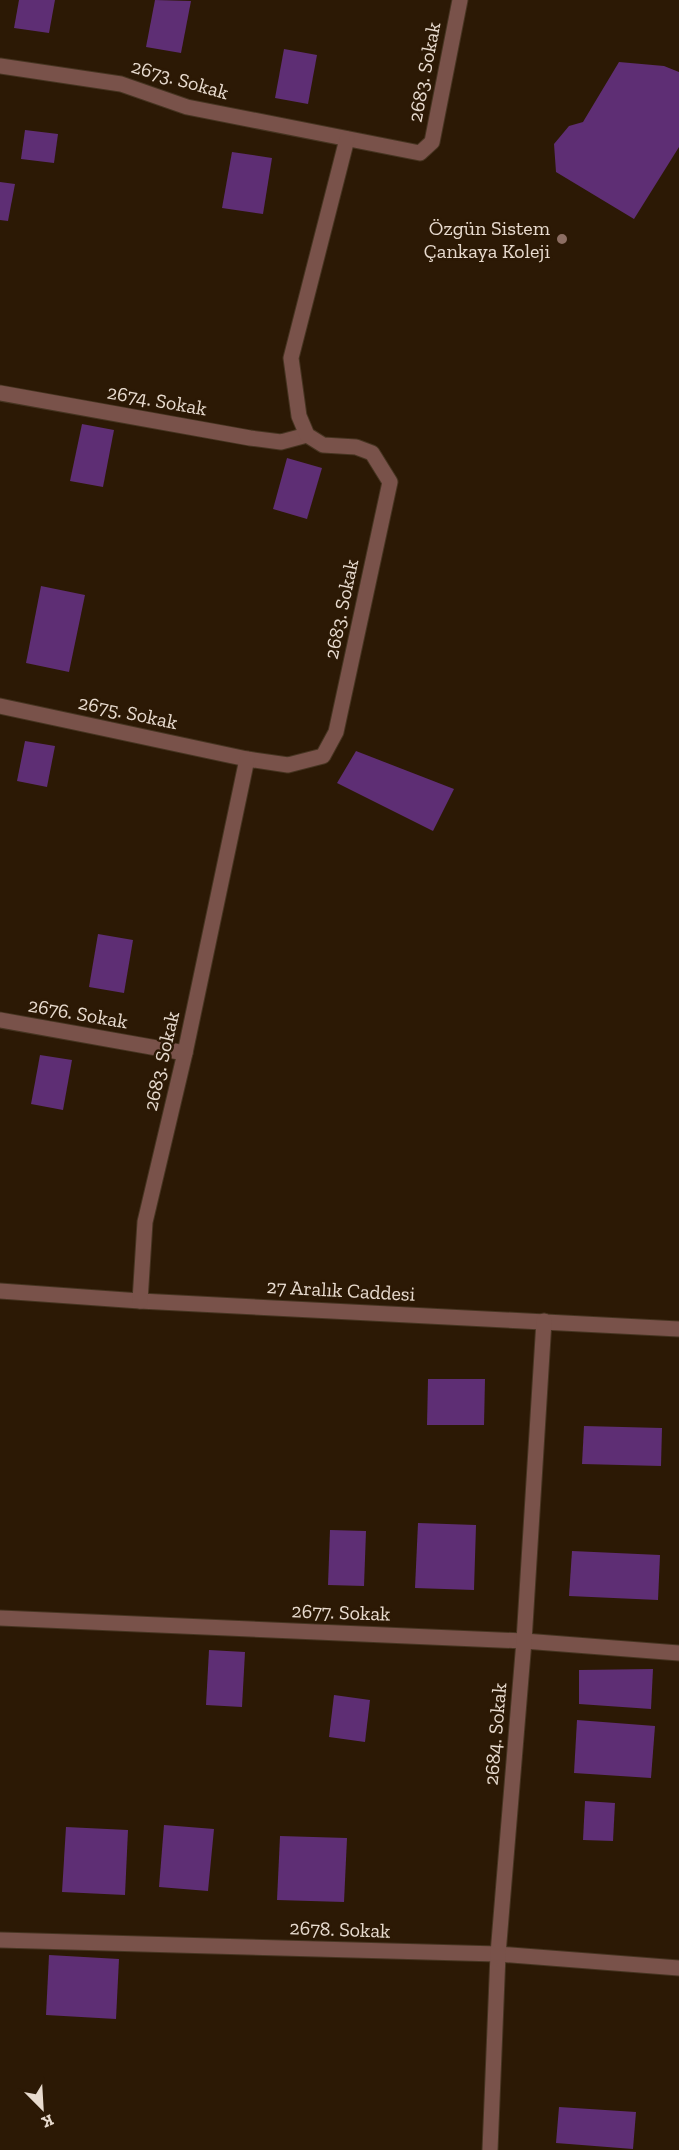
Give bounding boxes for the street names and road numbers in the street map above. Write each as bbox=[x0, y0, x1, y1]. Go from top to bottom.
street label: 2683. Sokak bbox=[403, 19, 446, 124]
street label: 2673. Sokak bbox=[129, 54, 232, 105]
street label: 2674. Sokak bbox=[105, 379, 209, 421]
street label: 2683. Sokak bbox=[319, 556, 363, 661]
street label: 2675. Sokak bbox=[76, 690, 180, 734]
street label: 2676. Sokak bbox=[26, 992, 130, 1034]
street label: 2683. Sokak bbox=[138, 1008, 184, 1113]
street label: 27 Aralık Caddesi bbox=[266, 1274, 416, 1306]
street label: 2677. Sokak bbox=[291, 1598, 391, 1626]
street label: 2684. Sokak bbox=[479, 1681, 511, 1786]
street label: 2678. Sokak bbox=[289, 1915, 392, 1943]

